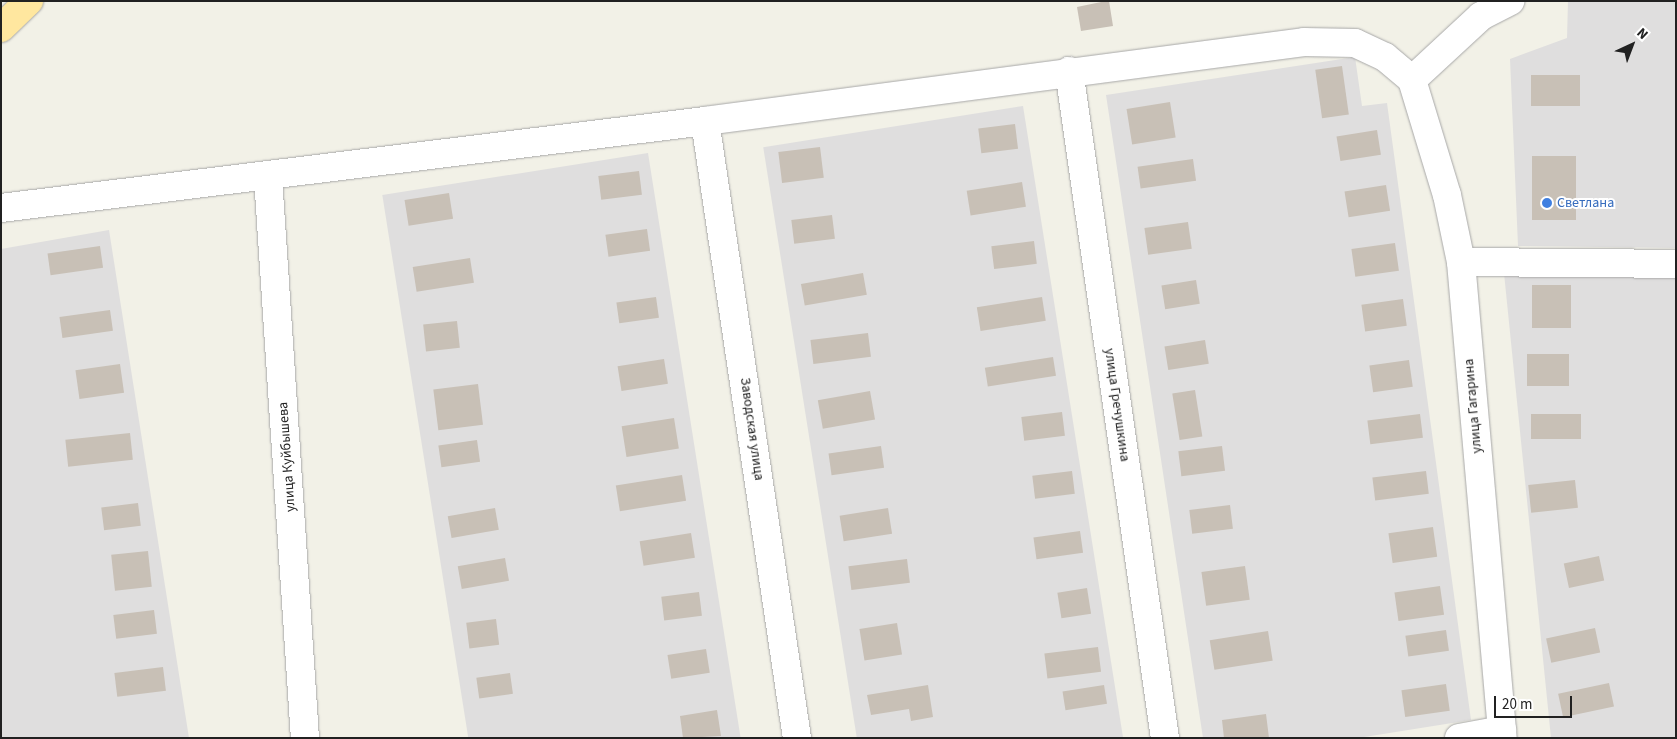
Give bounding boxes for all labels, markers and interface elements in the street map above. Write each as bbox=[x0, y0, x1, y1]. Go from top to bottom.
north arrow bbox=[1607, 20, 1657, 70]
text: N bbox=[1632, 24, 1652, 45]
place label: Светлана bbox=[1557, 195, 1614, 211]
marker: Светлана bbox=[1541, 197, 1553, 209]
street label: улица Гречушкина bbox=[1101, 347, 1133, 463]
street label: улица Гагарина bbox=[1460, 358, 1486, 454]
street label: Заводская улица bbox=[736, 376, 768, 482]
street label: улица Куйбышева bbox=[275, 401, 299, 513]
scale bar bbox=[1497, 686, 1574, 718]
text: 20 m bbox=[1502, 694, 1532, 715]

